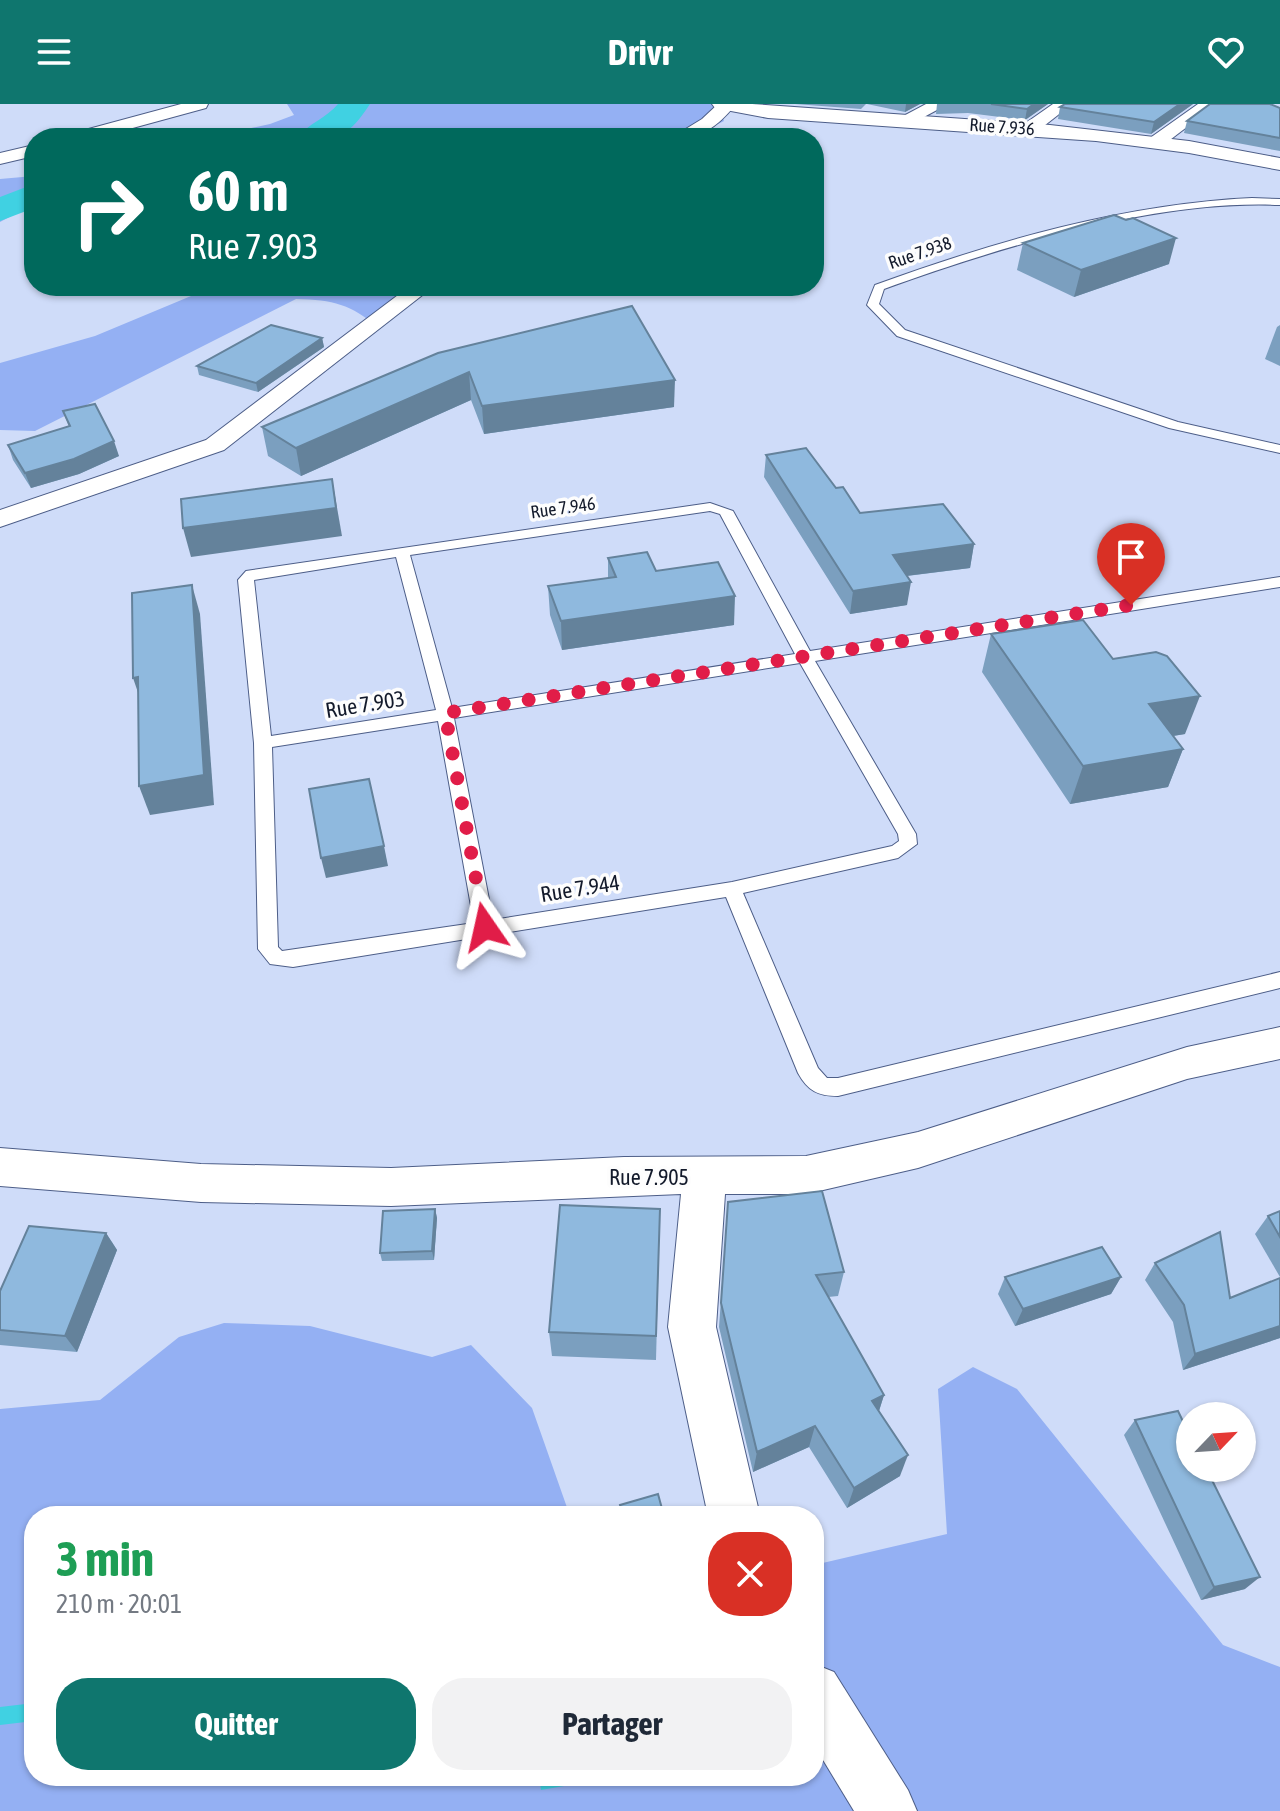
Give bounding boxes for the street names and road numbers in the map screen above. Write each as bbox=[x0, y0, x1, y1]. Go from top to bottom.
street label: Rue 7.936 bbox=[969, 114, 1035, 139]
street label: Rue 7.938 bbox=[886, 232, 954, 273]
street label: Rue 7.946 bbox=[529, 493, 597, 522]
street label: Rue 7.903 bbox=[324, 685, 406, 723]
street label: Rue 7.944 bbox=[539, 869, 621, 907]
street label: Rue 7.905 bbox=[609, 1164, 689, 1190]

